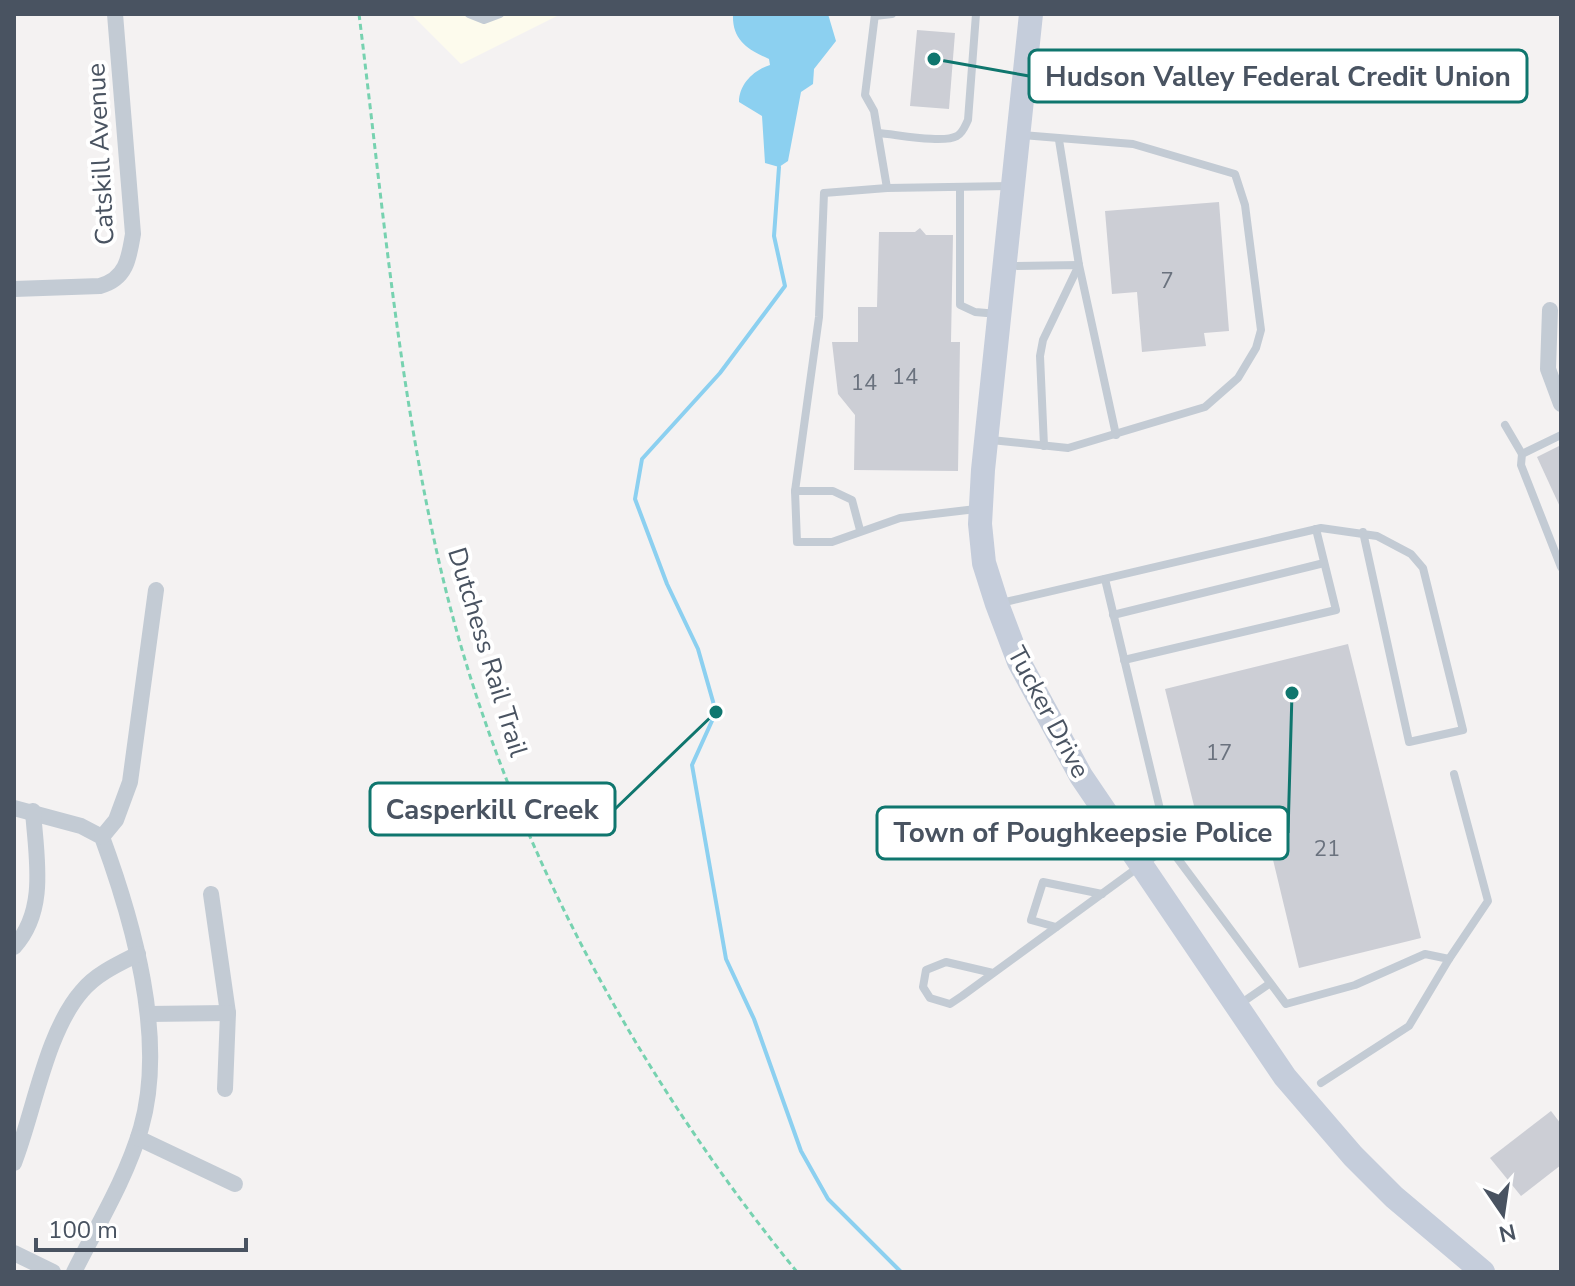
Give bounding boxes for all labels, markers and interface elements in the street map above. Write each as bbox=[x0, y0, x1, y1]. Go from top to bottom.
callout: Hudson Valley Federal Credit Union bbox=[1029, 50, 1527, 102]
text: Hudson Valley Federal Credit Union bbox=[1045, 58, 1511, 96]
street label: Catskill Avenue bbox=[78, 62, 123, 246]
house number: 7 bbox=[1160, 266, 1174, 296]
house number: 14 bbox=[892, 362, 918, 392]
house number: 14 bbox=[851, 368, 877, 398]
street label: Dutchess Rail Trail bbox=[439, 543, 536, 761]
street label: Tucker Drive bbox=[999, 640, 1098, 784]
house number: 17 bbox=[1206, 738, 1232, 768]
callout: Casperkill Creek bbox=[370, 783, 615, 835]
text: Casperkill Creek bbox=[385, 791, 600, 829]
callout: Town of Poughkeepsie Police bbox=[877, 807, 1288, 859]
text: Town of Poughkeepsie Police bbox=[893, 814, 1273, 852]
house number: 21 bbox=[1314, 834, 1340, 864]
north arrow bbox=[1463, 1174, 1543, 1254]
scale bar bbox=[36, 1202, 246, 1252]
text: 100 m bbox=[48, 1214, 118, 1246]
text: N bbox=[1496, 1216, 1519, 1249]

